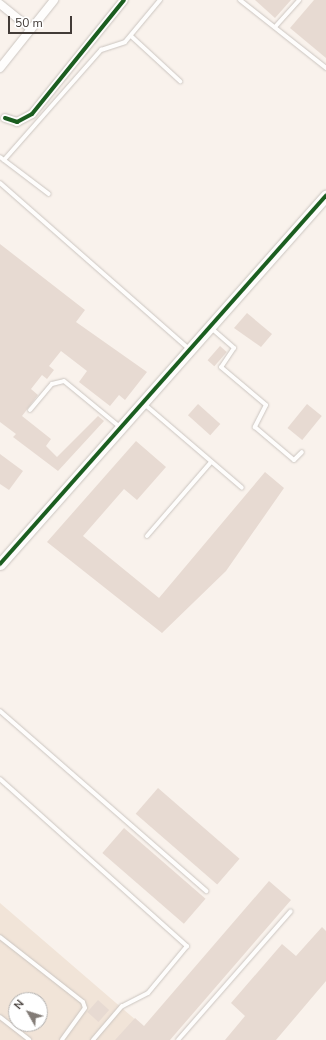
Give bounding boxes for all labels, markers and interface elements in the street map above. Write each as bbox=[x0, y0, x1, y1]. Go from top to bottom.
scale bar bbox=[10, 8, 74, 34]
text: 50 m bbox=[15, 15, 43, 31]
north arrow bbox=[8, 992, 48, 1032]
text: N bbox=[11, 997, 27, 1013]

